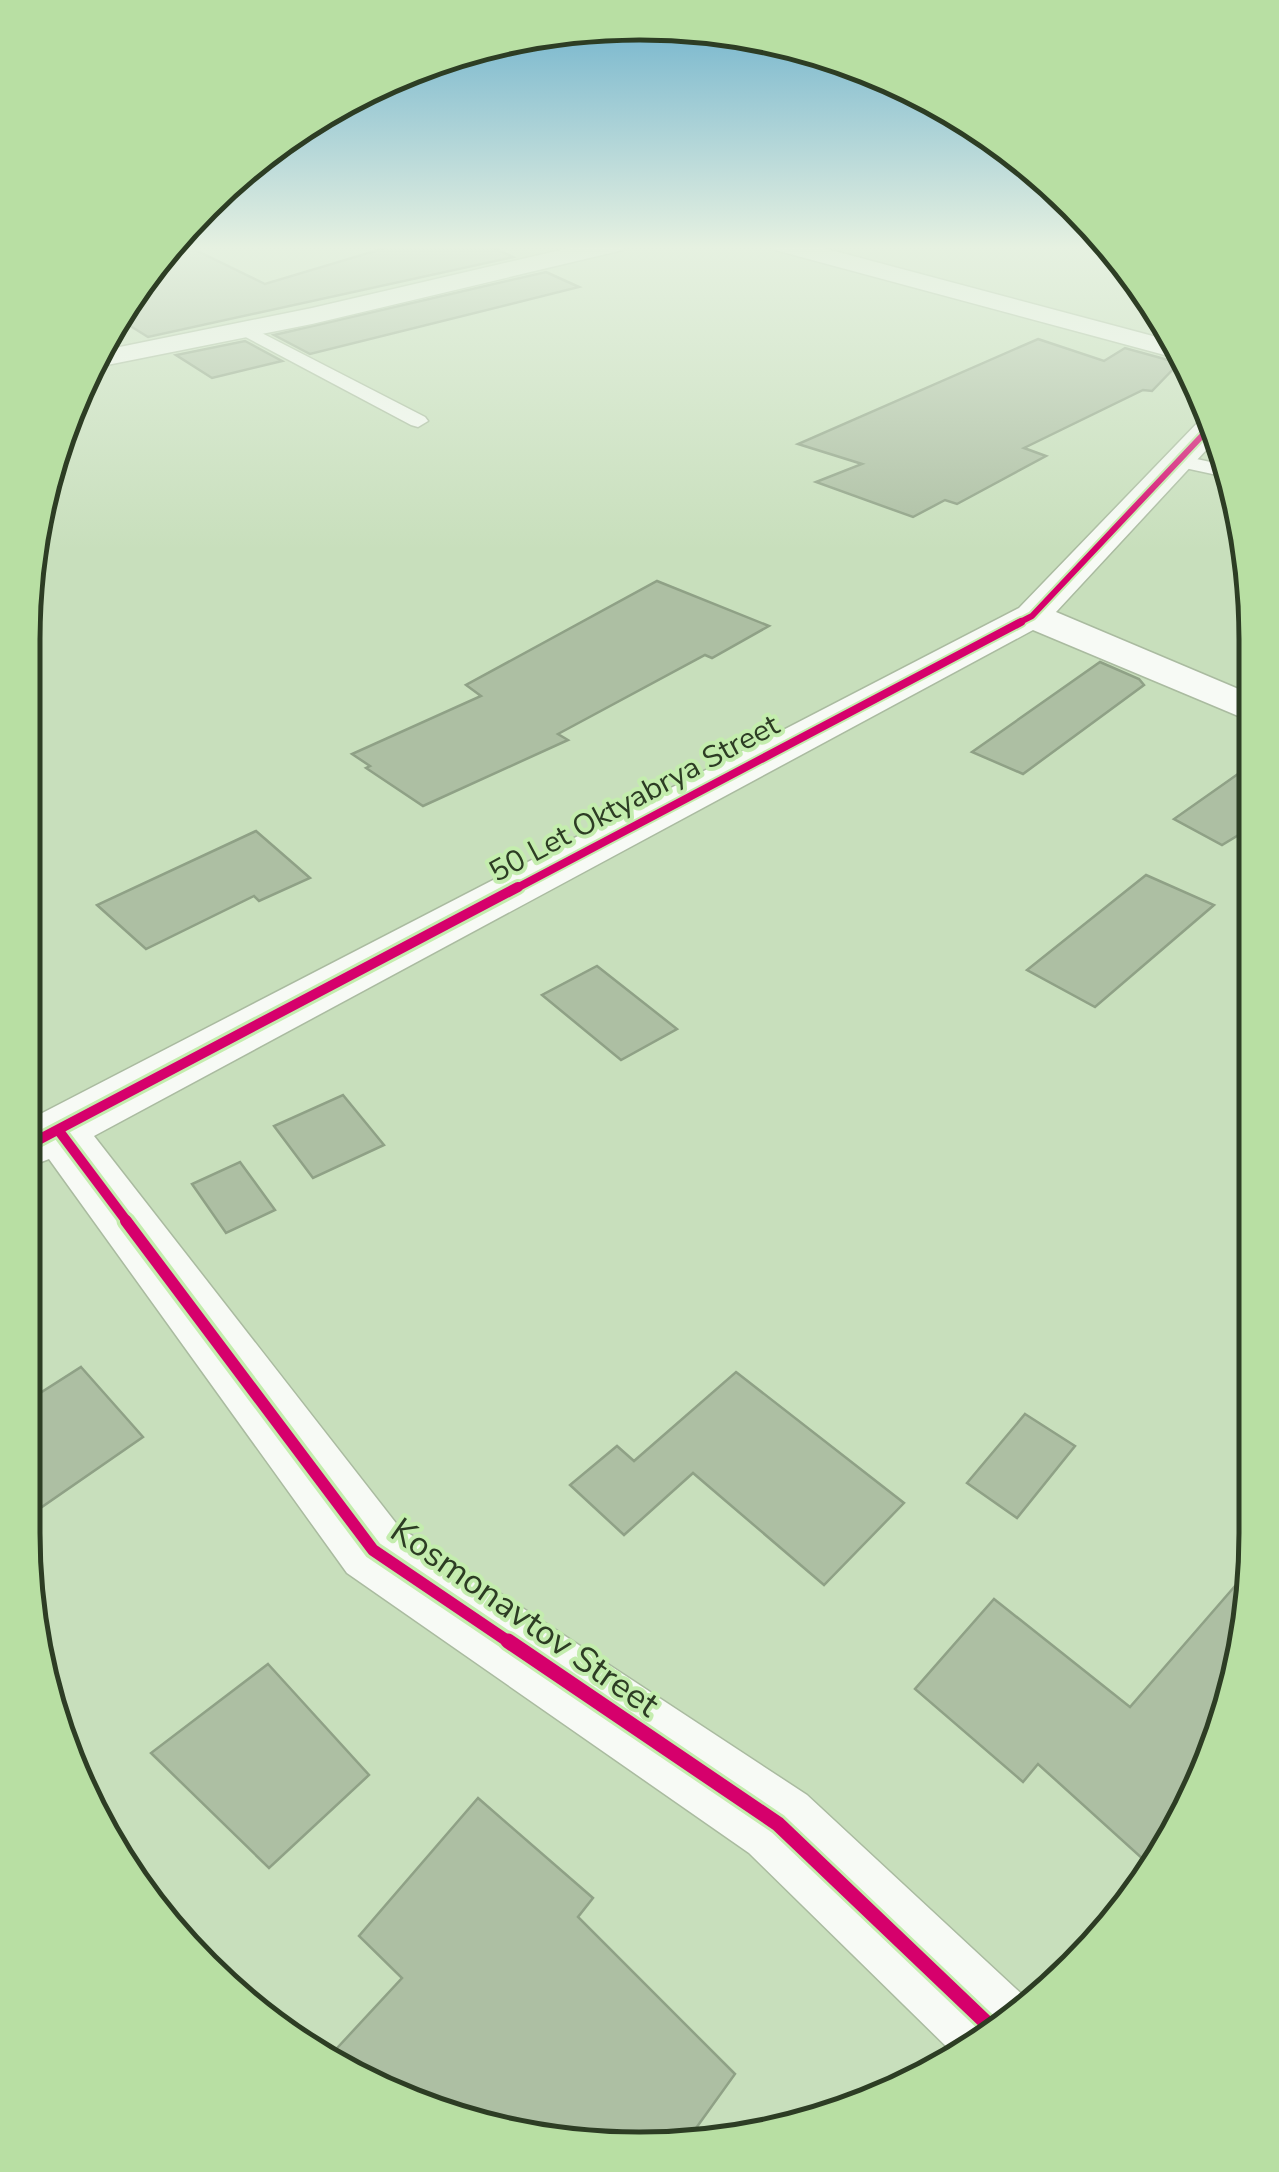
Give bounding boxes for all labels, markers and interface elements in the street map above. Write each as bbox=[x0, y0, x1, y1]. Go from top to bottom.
street label: 50 Let Oktyabrya Street bbox=[482, 704, 787, 892]
street label: Kosmonavtov Street bbox=[381, 1507, 669, 1728]

